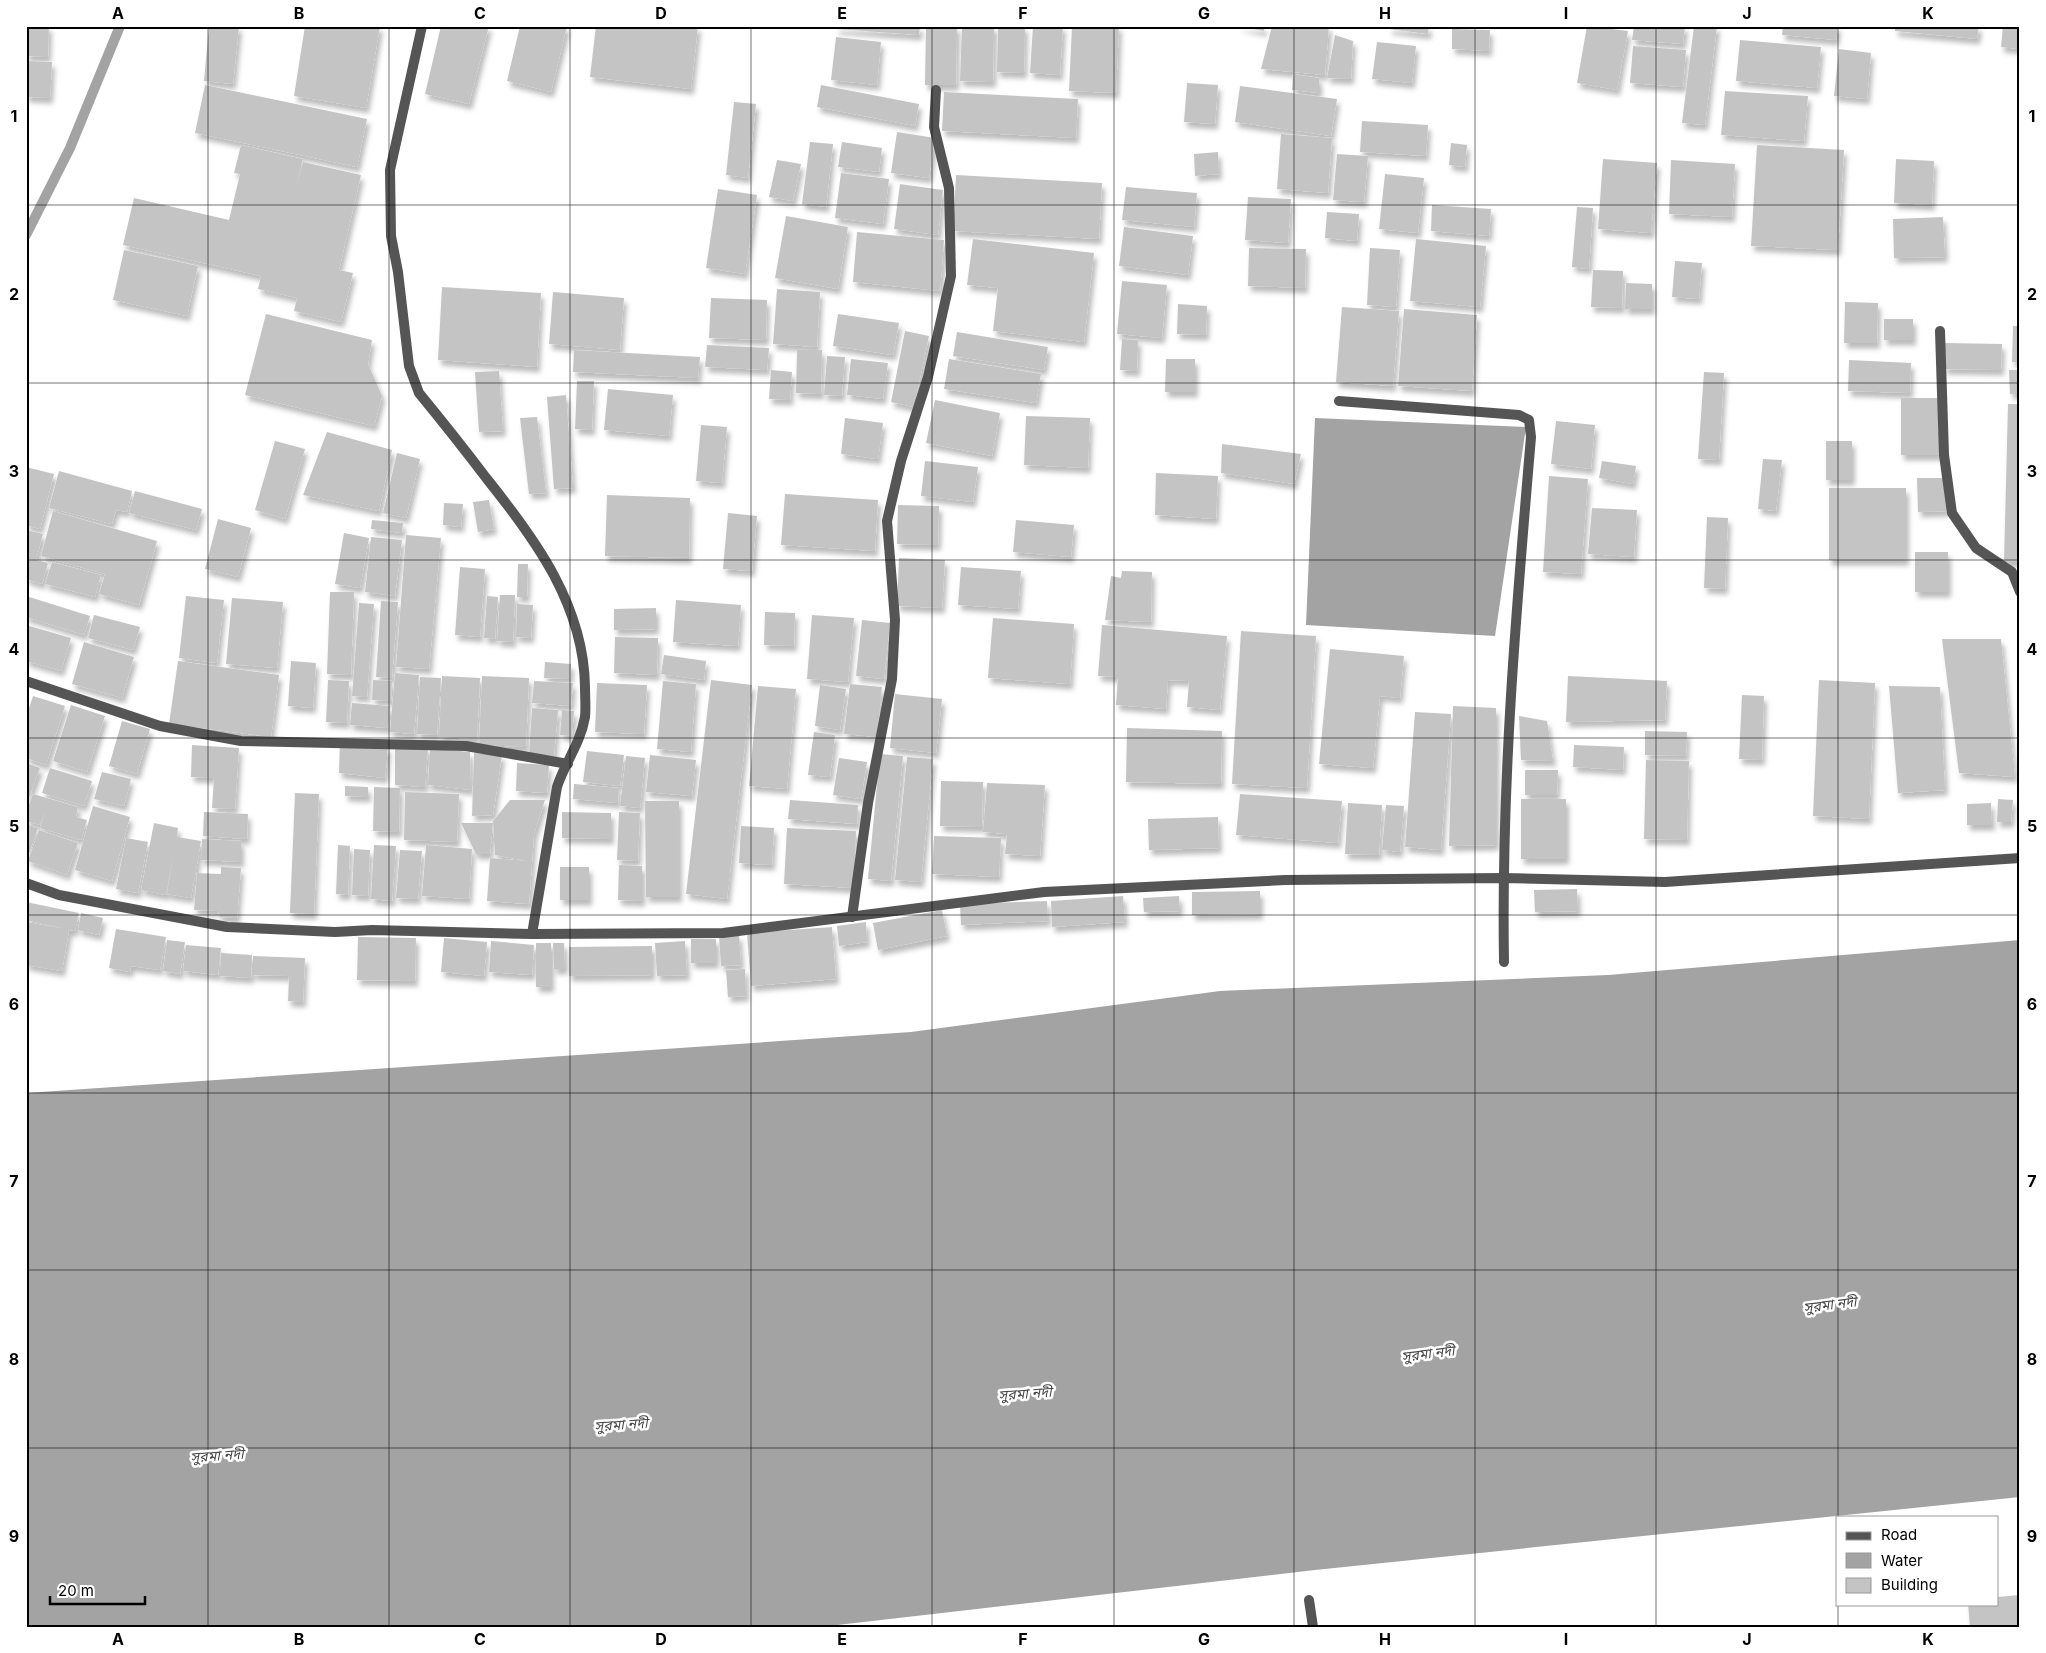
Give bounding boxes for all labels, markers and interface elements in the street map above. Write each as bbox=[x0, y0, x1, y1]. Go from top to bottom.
text: A bbox=[112, 3, 124, 23]
text: B bbox=[294, 3, 304, 23]
text: C bbox=[474, 3, 486, 23]
text: D bbox=[655, 3, 667, 23]
text: E bbox=[837, 3, 847, 23]
text: F bbox=[1018, 3, 1028, 23]
text: G bbox=[1198, 3, 1210, 23]
text: H bbox=[1379, 3, 1391, 23]
text: I bbox=[1564, 3, 1568, 23]
text: J bbox=[1742, 3, 1752, 23]
text: K bbox=[1922, 3, 1934, 23]
text: 1 bbox=[11, 106, 17, 126]
text: 1 bbox=[2029, 106, 2035, 126]
text: 2 bbox=[9, 284, 19, 304]
text: 2 bbox=[2027, 284, 2037, 304]
text: 3 bbox=[9, 461, 19, 481]
text: 3 bbox=[2027, 461, 2037, 481]
text: 4 bbox=[9, 639, 20, 659]
text: 4 bbox=[2027, 639, 2038, 659]
text: 5 bbox=[9, 816, 19, 836]
text: 5 bbox=[2027, 816, 2037, 836]
text: 6 bbox=[9, 994, 19, 1014]
text: 6 bbox=[2027, 994, 2037, 1014]
text: 7 bbox=[9, 1171, 19, 1191]
text: 7 bbox=[2027, 1171, 2037, 1191]
water label: সুরমা নদী bbox=[1803, 1292, 1861, 1317]
water label: সুরমা নদী bbox=[1401, 1341, 1459, 1366]
text: 8 bbox=[9, 1349, 19, 1369]
text: 8 bbox=[2027, 1349, 2037, 1369]
water label: সুরমা নদী bbox=[998, 1382, 1055, 1404]
water label: সুরমা নদী bbox=[594, 1413, 651, 1435]
water label: সুরমা নদী bbox=[190, 1444, 247, 1466]
legend bbox=[1836, 1516, 1998, 1606]
text: Road bbox=[1881, 1525, 1917, 1544]
text: 9 bbox=[9, 1526, 19, 1546]
text: 9 bbox=[2027, 1526, 2037, 1546]
text: Water bbox=[1881, 1551, 1923, 1570]
scale bar bbox=[50, 1573, 145, 1605]
text: Building bbox=[1881, 1575, 1938, 1594]
text: 20 m bbox=[58, 1581, 94, 1600]
text: A bbox=[112, 1629, 124, 1649]
text: B bbox=[294, 1629, 304, 1649]
text: C bbox=[474, 1629, 486, 1649]
text: D bbox=[655, 1629, 667, 1649]
text: E bbox=[837, 1629, 847, 1649]
text: F bbox=[1018, 1629, 1028, 1649]
text: G bbox=[1198, 1629, 1210, 1649]
text: H bbox=[1379, 1629, 1391, 1649]
text: I bbox=[1564, 1629, 1568, 1649]
text: J bbox=[1742, 1629, 1752, 1649]
text: K bbox=[1922, 1629, 1934, 1649]

